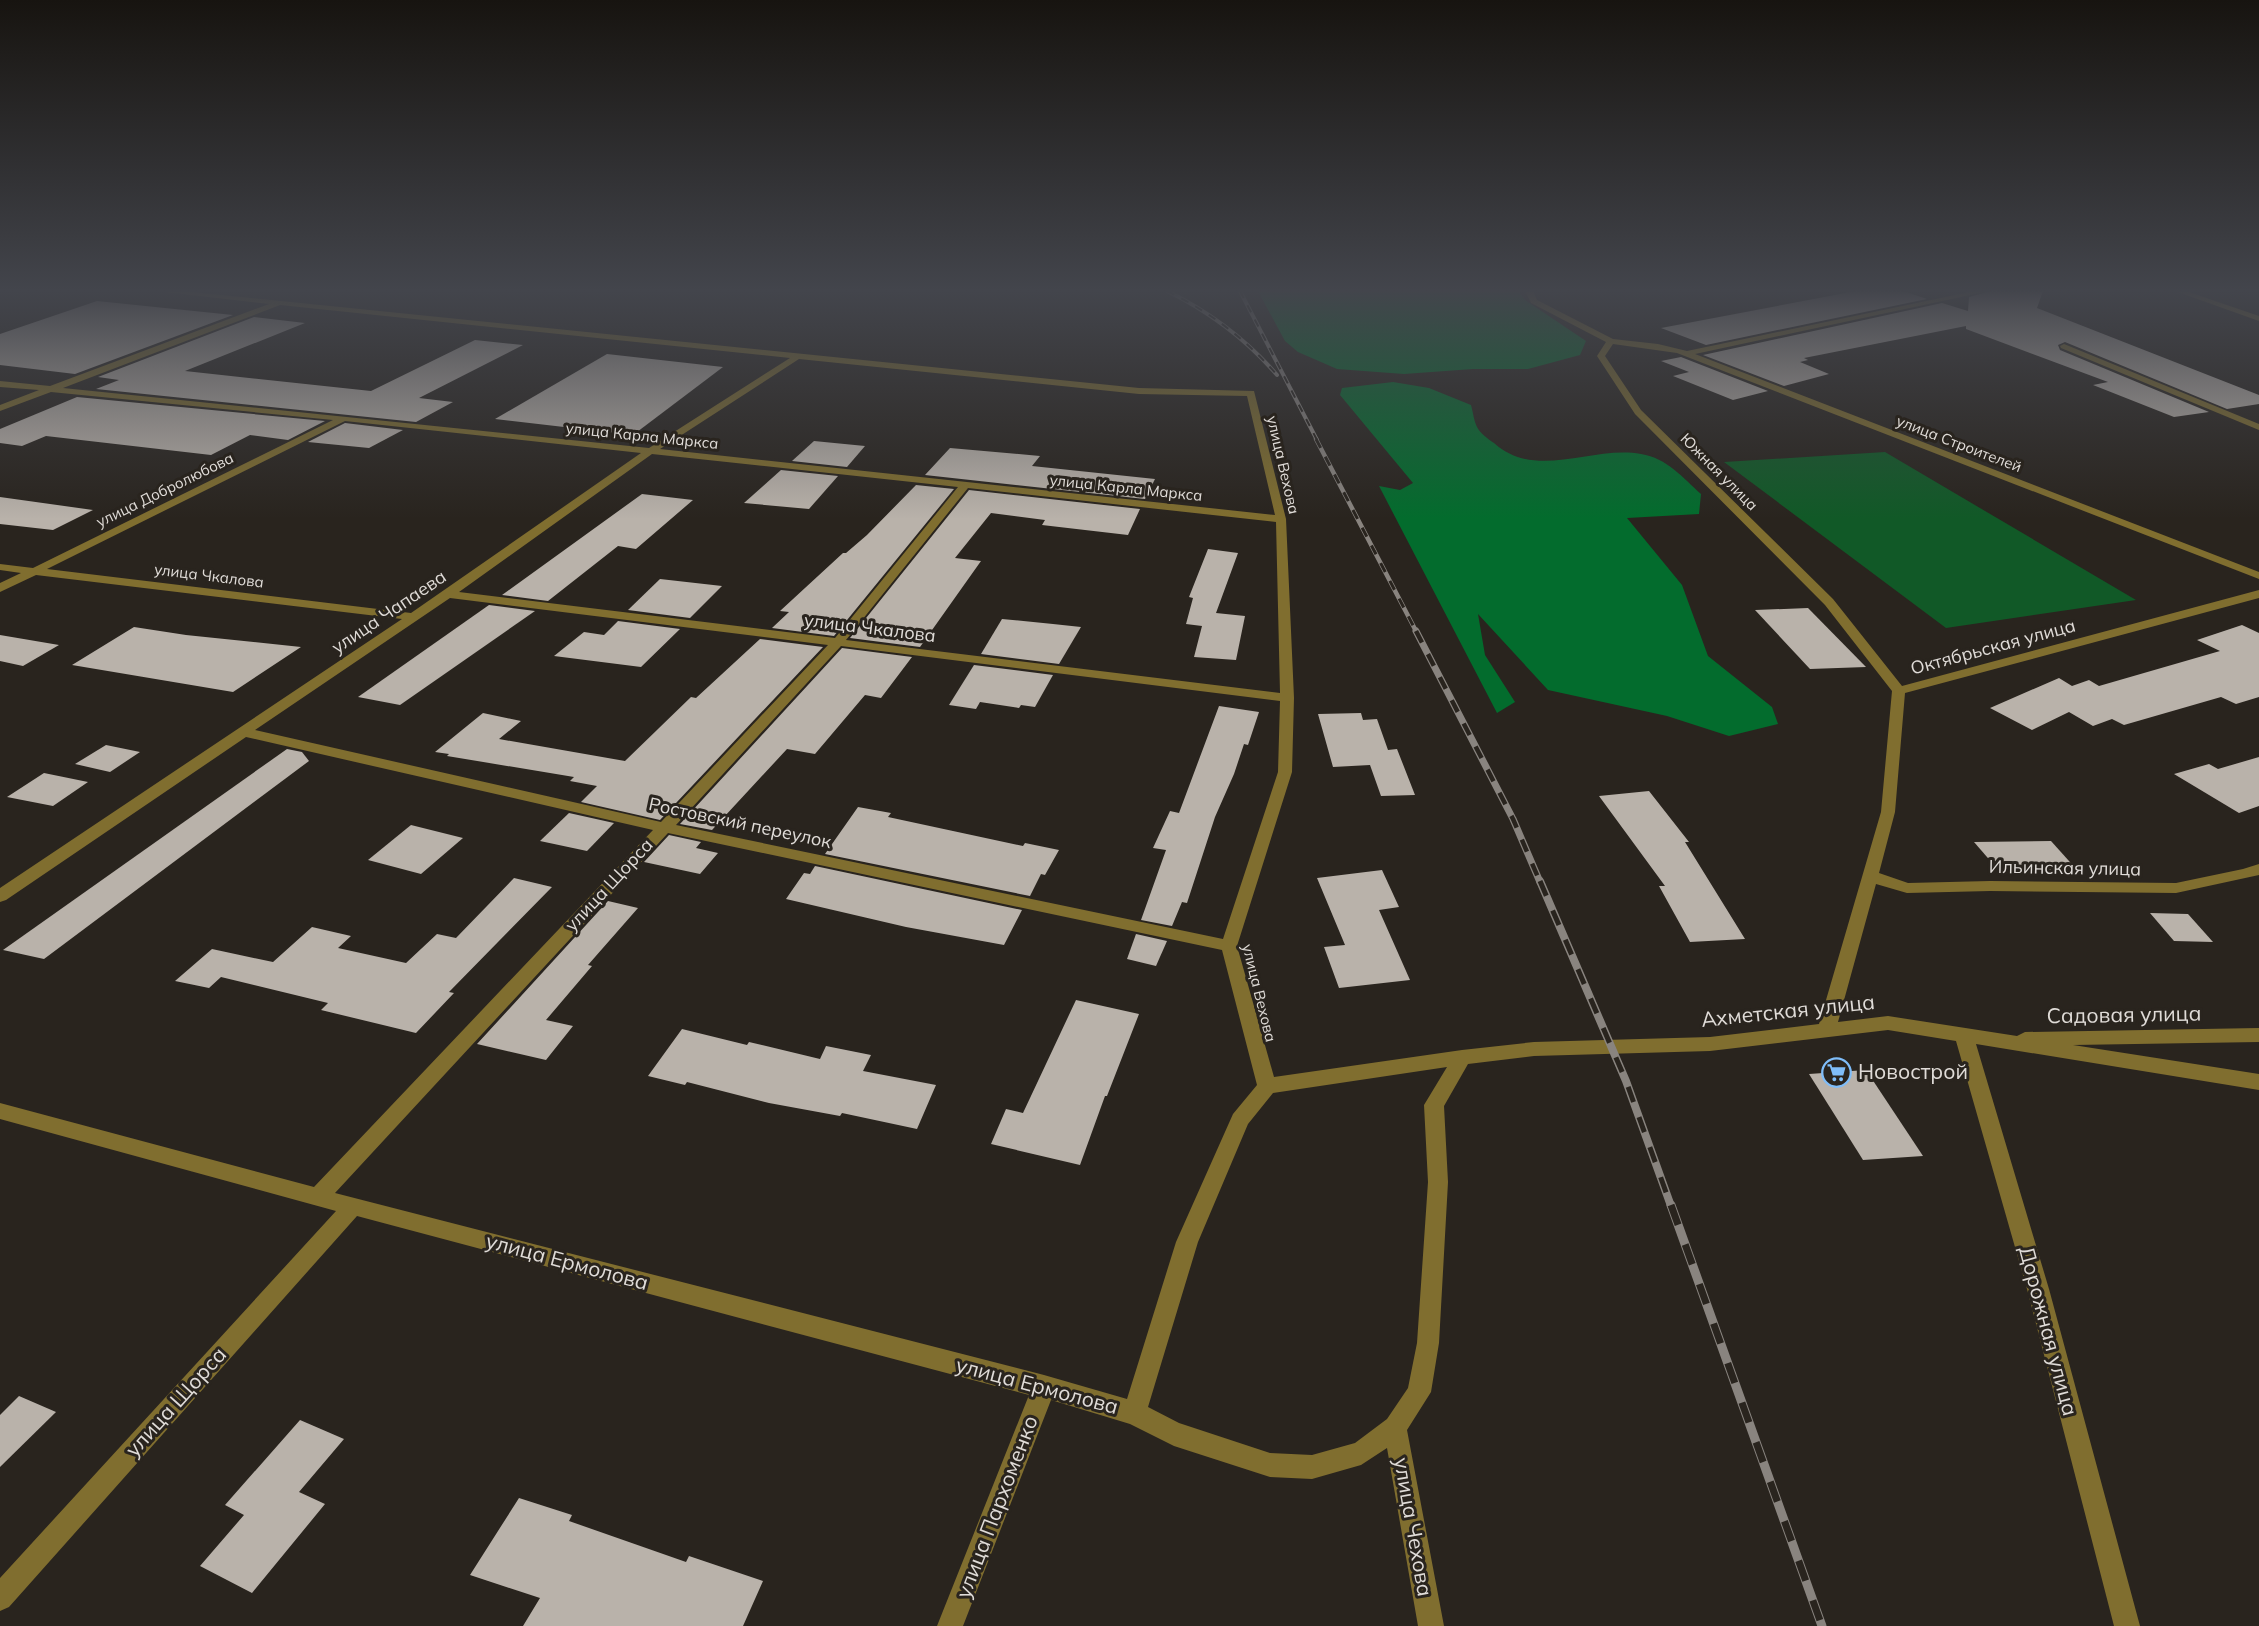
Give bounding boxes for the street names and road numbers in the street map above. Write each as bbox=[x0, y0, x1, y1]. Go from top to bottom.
street label: улица Строителей bbox=[1894, 411, 2025, 476]
street label: улица Вехова bbox=[1263, 414, 1304, 516]
street label: улица Карла Маркса bbox=[565, 418, 719, 453]
street label: Южная улица bbox=[1677, 429, 1762, 514]
street label: улица Добролюбова bbox=[93, 448, 237, 531]
street label: улица Карла Маркса bbox=[1049, 470, 1203, 505]
street label: улица Чкалова bbox=[153, 559, 265, 592]
street label: улица Чапаева bbox=[327, 565, 450, 658]
street label: улица Чкалова bbox=[803, 608, 937, 647]
street label: Октябрьская улица bbox=[1908, 613, 2078, 680]
street label: Ростовский переулок bbox=[647, 792, 834, 853]
street label: улица Щорса bbox=[560, 833, 658, 936]
street label: Ильинская улица bbox=[1989, 855, 2141, 880]
street label: улица Вехова bbox=[1238, 942, 1281, 1044]
street label: Ахметская улица bbox=[1700, 988, 1876, 1032]
street label: Садовая улица bbox=[2046, 1000, 2202, 1028]
street label: улица Ермолова bbox=[483, 1227, 651, 1295]
street label: Дорожная улица bbox=[2014, 1243, 2084, 1418]
street label: улица Щорса bbox=[119, 1341, 231, 1462]
street label: улица Ермолова bbox=[953, 1351, 1121, 1419]
street label: улица Пархоменко bbox=[949, 1412, 1043, 1602]
street label: улица Чехова bbox=[1389, 1455, 1439, 1598]

